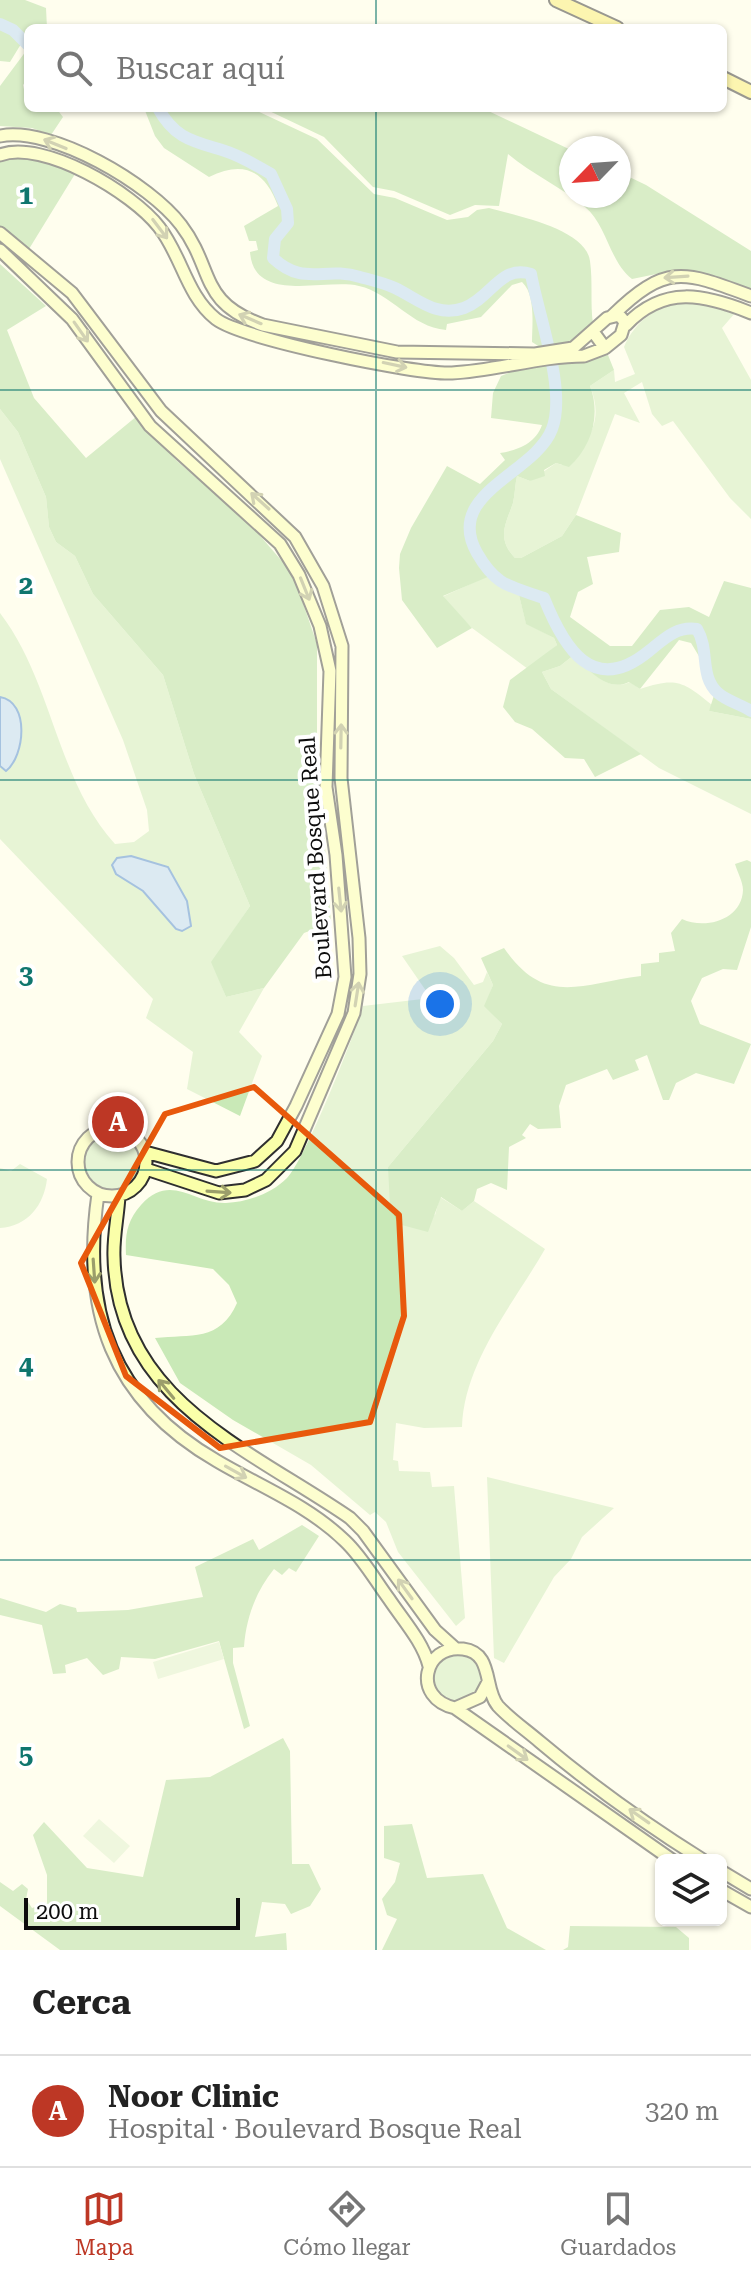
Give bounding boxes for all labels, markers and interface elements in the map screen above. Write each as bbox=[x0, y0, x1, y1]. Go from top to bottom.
search box bbox=[24, 24, 727, 112]
icon: search bbox=[52, 46, 96, 90]
text: Buscar aquí bbox=[116, 51, 285, 86]
one-way arrow bbox=[43, 135, 68, 150]
north arrow bbox=[559, 136, 631, 208]
text: 1 bbox=[19, 180, 33, 210]
one-way arrow bbox=[151, 218, 168, 239]
one-way arrow bbox=[664, 270, 690, 285]
one-way arrow bbox=[238, 310, 263, 325]
one-way arrow bbox=[73, 320, 89, 342]
one-way arrow bbox=[382, 358, 408, 373]
one-way arrow bbox=[250, 492, 270, 510]
text: 2 bbox=[19, 570, 33, 600]
one-way arrow bbox=[298, 576, 313, 601]
one-way arrow bbox=[334, 723, 349, 750]
street label: Boulevard Bosque Real bbox=[295, 736, 336, 980]
one-way arrow bbox=[333, 886, 348, 913]
text: 3 bbox=[19, 960, 33, 990]
one-way arrow bbox=[350, 982, 365, 1007]
your location bbox=[420, 984, 460, 1024]
pin: A bbox=[92, 1092, 144, 1152]
one-way arrow bbox=[206, 1185, 232, 1200]
one-way arrow bbox=[87, 1257, 102, 1284]
text: 4 bbox=[19, 1350, 34, 1380]
one-way arrow bbox=[157, 1379, 175, 1400]
one-way arrow bbox=[224, 1464, 247, 1480]
one-way arrow bbox=[397, 1579, 414, 1601]
text: 5 bbox=[19, 1740, 33, 1770]
one-way arrow bbox=[507, 1745, 529, 1761]
one-way arrow bbox=[628, 1808, 650, 1824]
map controls bbox=[655, 1854, 727, 1926]
button: layers bbox=[655, 1854, 727, 1926]
scale bar bbox=[24, 1894, 240, 1930]
text: 200 m bbox=[36, 1899, 99, 1924]
text: Cerca bbox=[32, 1982, 131, 2022]
text: Noor Clinic bbox=[108, 2079, 279, 2114]
text: A bbox=[49, 2096, 67, 2126]
text: 320 m bbox=[645, 2096, 719, 2126]
text: Hospital · Boulevard Bosque Real bbox=[108, 2114, 522, 2144]
tab: Mapa bbox=[75, 2187, 134, 2260]
tab: Cómo llegar bbox=[283, 2187, 410, 2260]
tab: Guardados bbox=[560, 2187, 676, 2260]

